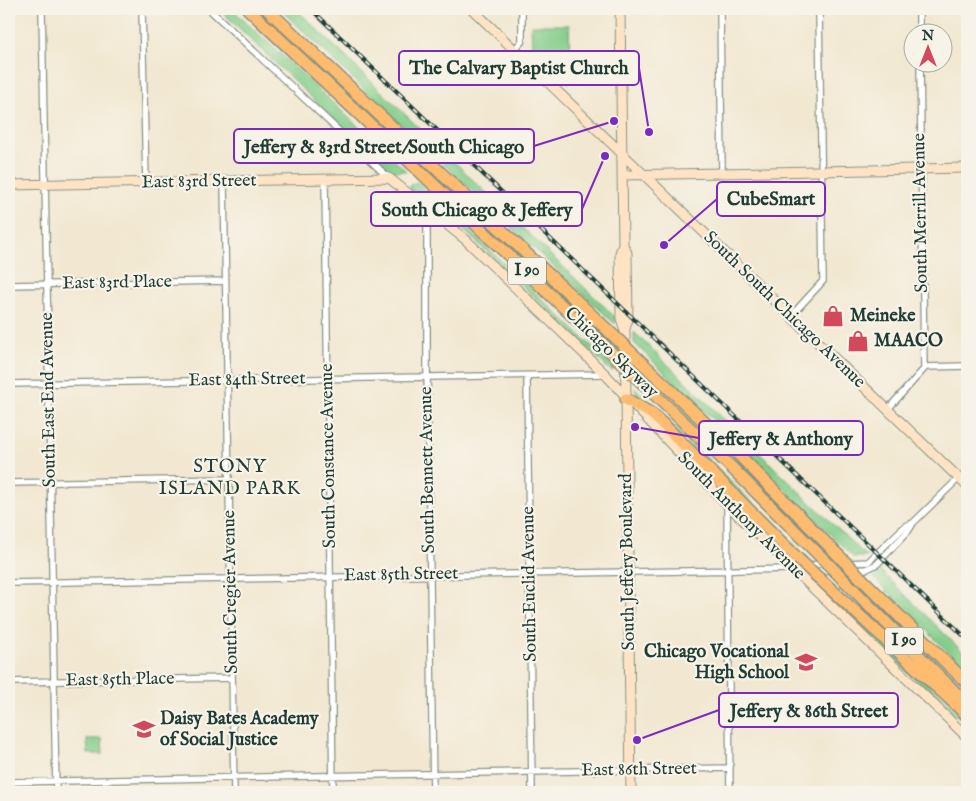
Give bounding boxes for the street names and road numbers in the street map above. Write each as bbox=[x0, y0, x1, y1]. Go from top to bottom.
street label: South Merrill Avenue bbox=[908, 133, 934, 293]
street label: East 83rd Street bbox=[141, 169, 257, 195]
street label: South South Chicago Avenue bbox=[698, 226, 870, 394]
road number: I 90 bbox=[508, 258, 546, 284]
street label: East 83rd Place bbox=[62, 271, 172, 295]
street label: Chicago Skyway bbox=[559, 302, 663, 404]
street label: South East End Avenue bbox=[36, 312, 62, 488]
street label: South Constance Avenue bbox=[316, 363, 342, 549]
street label: East 84th Street bbox=[188, 367, 306, 393]
street label: South Bennett Avenue bbox=[415, 386, 441, 554]
street label: South Anthony Avenue bbox=[672, 447, 810, 585]
street label: South Jeffery Boulevard bbox=[615, 473, 641, 651]
street label: South Euclid Avenue bbox=[517, 506, 543, 662]
street label: South Cregier Avenue bbox=[218, 510, 244, 674]
street label: East 85th Street bbox=[343, 563, 459, 587]
road number: I 90 bbox=[885, 627, 923, 654]
street label: East 85th Place bbox=[65, 668, 175, 692]
street label: East 86th Street bbox=[581, 757, 697, 783]

